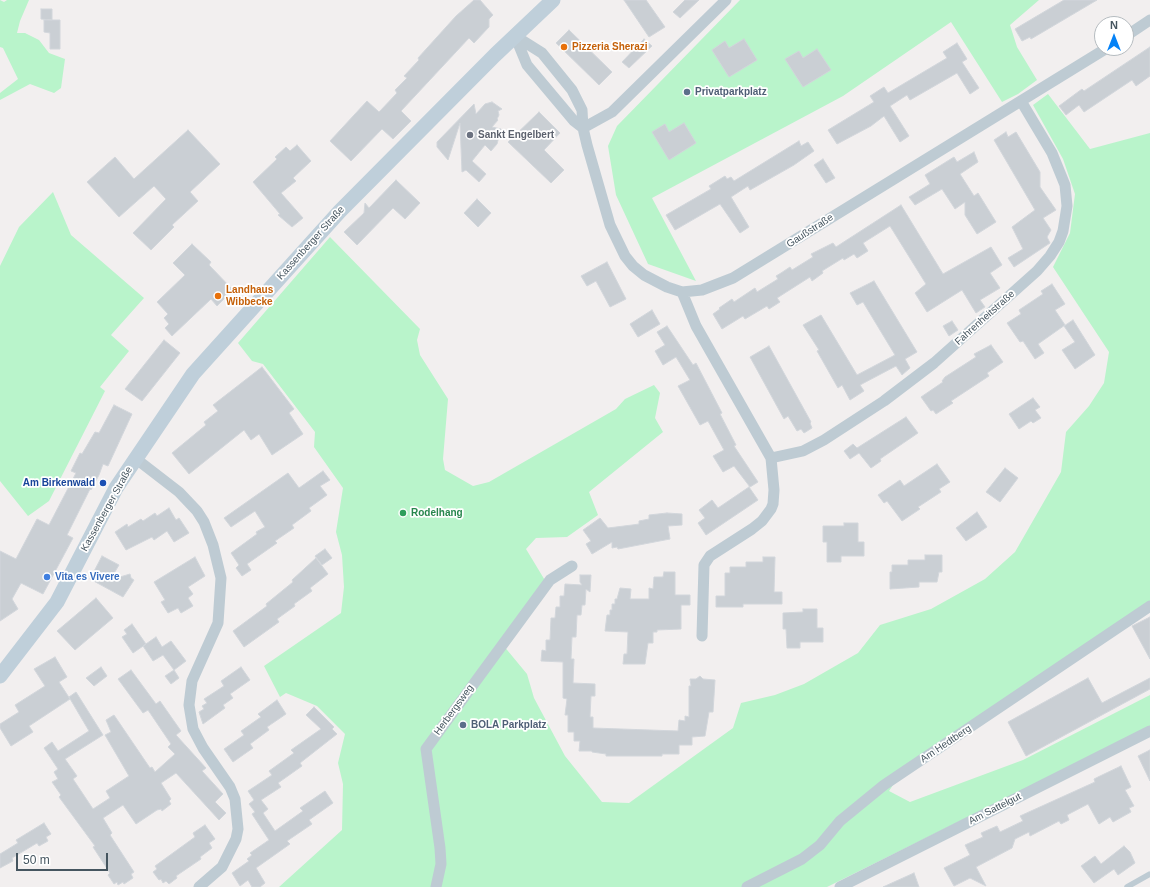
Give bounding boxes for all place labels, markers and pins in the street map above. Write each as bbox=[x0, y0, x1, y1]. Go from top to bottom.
place label: Pizzeria Sherazi bbox=[572, 41, 648, 53]
marker: Pizzeria Sherazi bbox=[559, 42, 569, 52]
place label: Privatparkplatz bbox=[695, 86, 767, 98]
marker: Privatparkplatz bbox=[682, 87, 692, 97]
place label: Sankt Engelbert bbox=[478, 129, 554, 141]
marker: Sankt Engelbert bbox=[465, 130, 475, 140]
place label: Landhaus Wibbecke bbox=[226, 284, 273, 308]
marker: Landhaus Wibbecke bbox=[213, 291, 223, 301]
place label: Am Birkenwald bbox=[23, 477, 95, 489]
marker: Am Birkenwald bbox=[98, 478, 108, 488]
place label: Rodelhang bbox=[411, 507, 463, 519]
marker: Rodelhang bbox=[398, 508, 408, 518]
place label: Vita es Vivere bbox=[55, 571, 120, 583]
marker: Vita es Vivere bbox=[42, 572, 52, 582]
place label: BOLA Parkplatz bbox=[471, 719, 547, 731]
marker: BOLA Parkplatz bbox=[458, 720, 468, 730]

